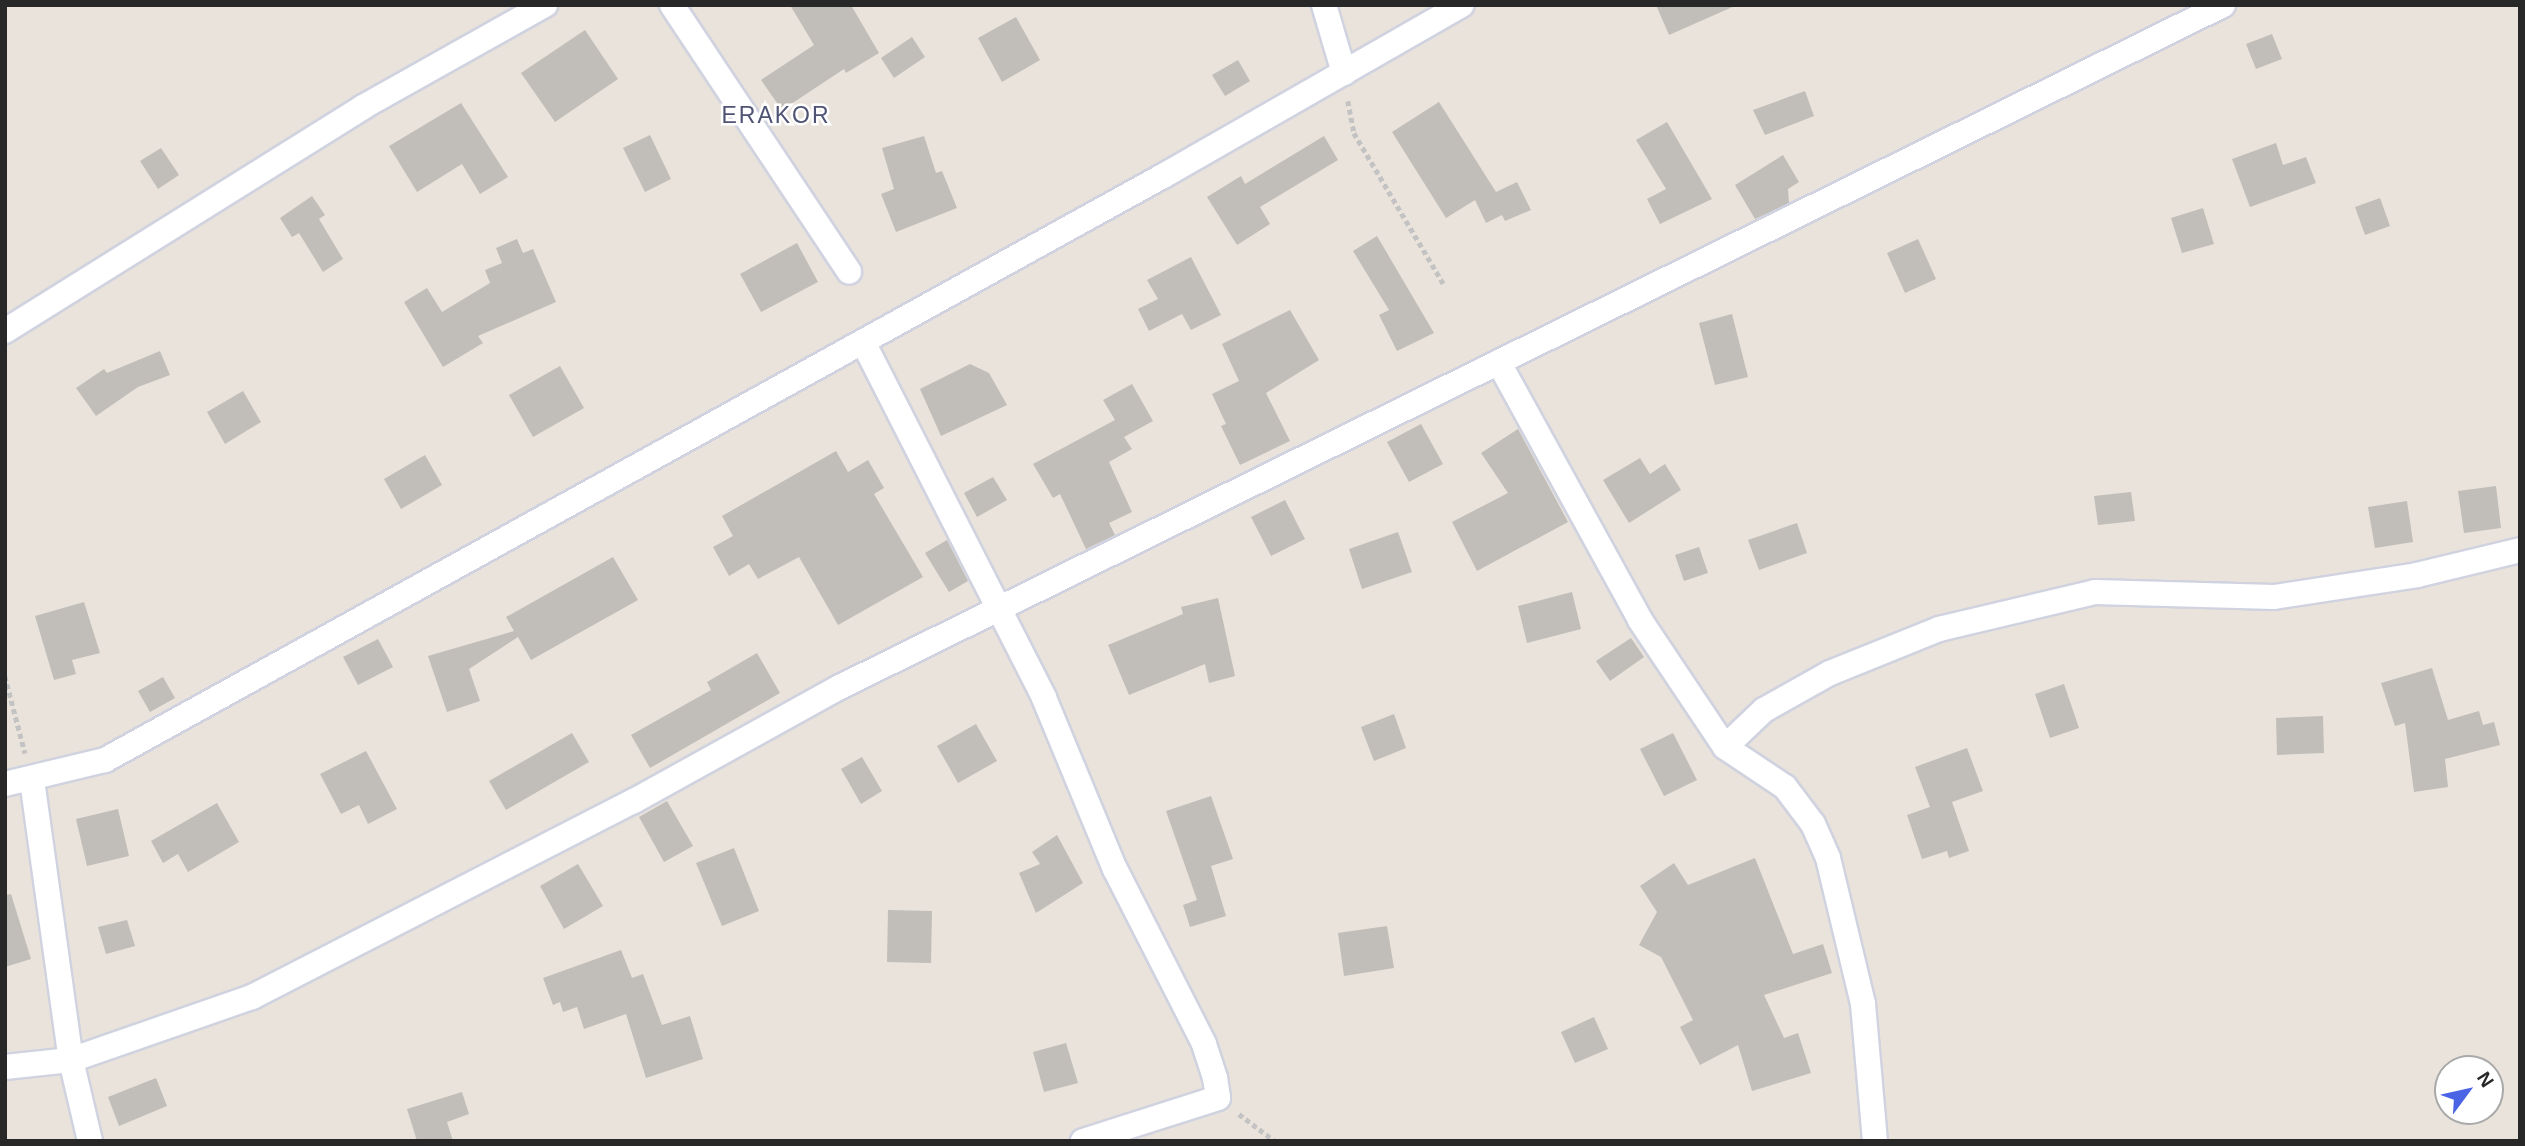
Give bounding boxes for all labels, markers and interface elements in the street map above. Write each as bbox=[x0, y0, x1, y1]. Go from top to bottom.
district label: ERAKOR bbox=[722, 101, 830, 129]
north arrow bbox=[2434, 1055, 2504, 1125]
text: N bbox=[2473, 1068, 2498, 1091]

